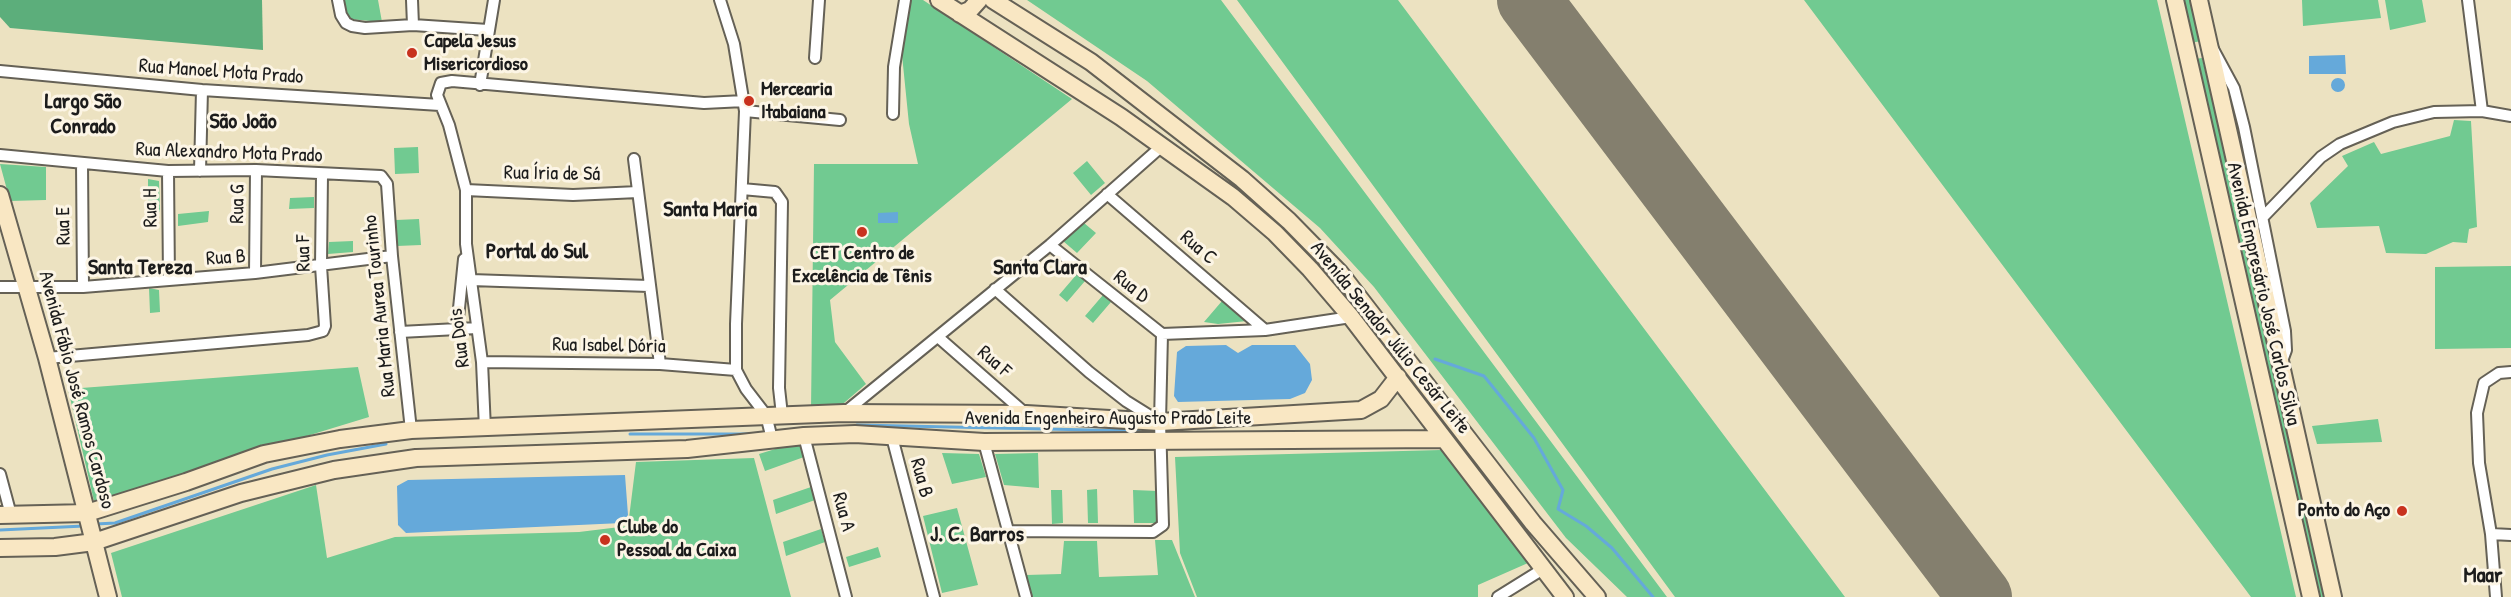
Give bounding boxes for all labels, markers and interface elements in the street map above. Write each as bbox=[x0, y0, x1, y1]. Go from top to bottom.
place label: Capela Jesus Misericordioso bbox=[424, 30, 528, 77]
marker: Capela Jesus Misericordioso bbox=[405, 46, 419, 60]
street label: Rua Manoel Mota Prado bbox=[138, 54, 304, 90]
place label: Mercearia Itabaiana bbox=[761, 78, 832, 125]
district label: Largo São Conrado bbox=[45, 89, 121, 140]
marker: Mercearia Itabaiana bbox=[742, 94, 756, 108]
district label: São João bbox=[209, 109, 277, 135]
street label: Rua Alexandro Mota Prado bbox=[135, 138, 323, 168]
street label: Avenida Empresário José Carlos Silva bbox=[2221, 160, 2305, 428]
street label: Rua Íria de Sá bbox=[504, 161, 600, 187]
street label: Rua G bbox=[226, 184, 250, 224]
street label: Rua H bbox=[139, 188, 163, 228]
district label: Santa Maria bbox=[663, 197, 757, 223]
street label: Rua E bbox=[52, 207, 76, 245]
street label: Rua Maria Aurea Tourinho bbox=[359, 214, 401, 398]
marker: CET Centro de Excelência de Tênis bbox=[855, 225, 869, 239]
street label: Rua C bbox=[1175, 226, 1221, 270]
street label: Rua F bbox=[292, 234, 316, 272]
street label: Avenida Senador Júlio Cesár Leite bbox=[1305, 237, 1475, 439]
district label: Portal do Sul bbox=[486, 239, 588, 265]
place label: CET Centro de Excelência de Tênis bbox=[792, 242, 932, 289]
street label: Rua B bbox=[205, 245, 247, 271]
district label: Santa Tereza bbox=[88, 255, 192, 281]
district label: Santa Clara bbox=[993, 255, 1087, 281]
street label: Rua D bbox=[1108, 265, 1154, 309]
street label: Avenida Fábio José Ramos Cardoso bbox=[33, 269, 119, 511]
street label: Rua Dois bbox=[444, 307, 476, 369]
street label: Rua Isabel Dória bbox=[552, 333, 666, 359]
street label: Rua F bbox=[972, 341, 1016, 383]
street label: Avenida Engenheiro Augusto Prado Leite bbox=[965, 407, 1251, 431]
street label: Rua B bbox=[904, 456, 938, 500]
street label: Rua A bbox=[826, 490, 860, 534]
place label: Ponto do Aço bbox=[2298, 499, 2390, 523]
marker: Ponto do Aço bbox=[2395, 504, 2409, 518]
place label: Clube do Pessoal da Caixa bbox=[617, 516, 736, 563]
district label: J. C. Barros bbox=[930, 522, 1024, 548]
marker: Clube do Pessoal da Caixa bbox=[598, 533, 612, 547]
district label: Maar bbox=[2464, 563, 2502, 589]

